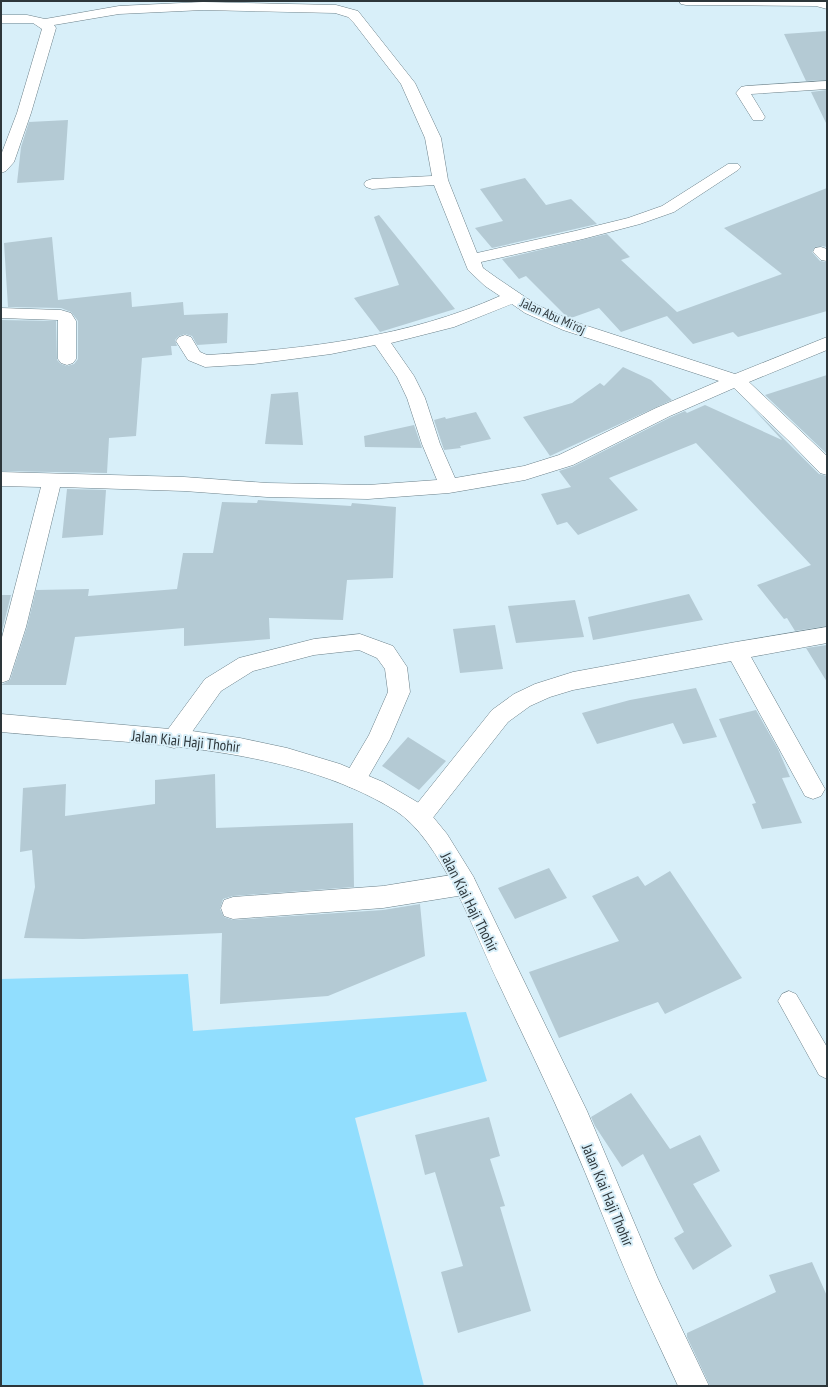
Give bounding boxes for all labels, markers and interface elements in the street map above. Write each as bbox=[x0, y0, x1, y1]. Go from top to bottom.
street label: Jalan Abu Mi'roj bbox=[517, 294, 588, 338]
street label: Jalan Kiai Haji Thohir bbox=[130, 726, 242, 756]
street label: Jalan Kiai Haji Thohir bbox=[436, 848, 504, 956]
street label: Jalan Kiai Haji Thohir bbox=[578, 1140, 638, 1250]

